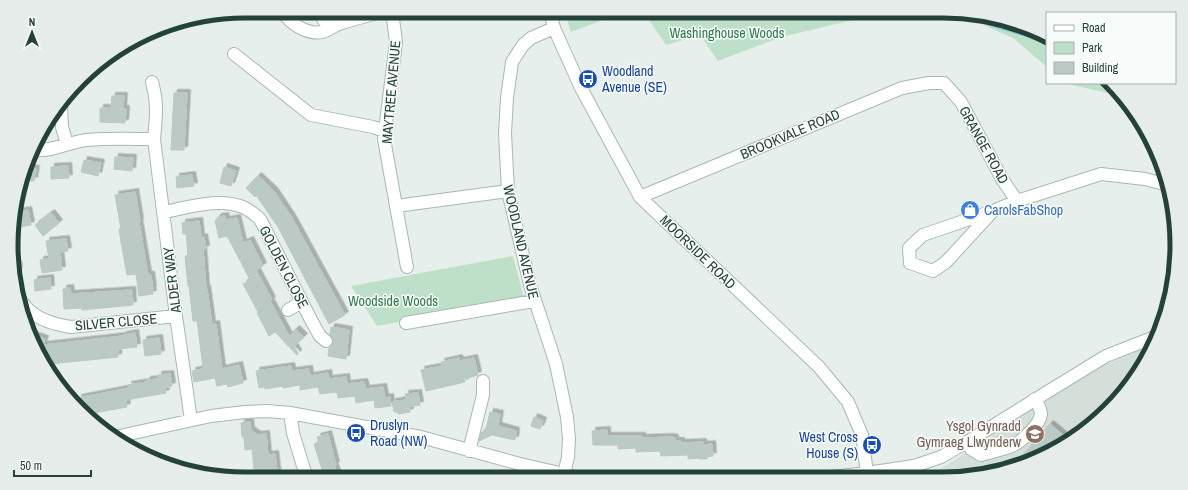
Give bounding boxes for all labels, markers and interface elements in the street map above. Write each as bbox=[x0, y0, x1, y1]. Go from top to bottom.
north arrow bbox=[12, 12, 52, 52]
legend bbox=[1046, 12, 1176, 84]
text: N bbox=[29, 15, 35, 29]
text: Road bbox=[1082, 20, 1106, 36]
park label: Washinghouse Woods bbox=[670, 24, 785, 42]
street label: MAYTREE AVENUE bbox=[378, 40, 404, 144]
text: Park bbox=[1082, 40, 1102, 56]
text: Building bbox=[1082, 60, 1119, 76]
place label: Woodland Avenue (SE) bbox=[601, 62, 667, 96]
bus stop icon: Woodland Avenue (SE) bbox=[577, 68, 599, 90]
street label: GRANGE ROAD bbox=[955, 103, 1013, 187]
street label: BROOKVALE ROAD bbox=[738, 105, 842, 163]
street label: WOODLAND AVENUE bbox=[499, 183, 543, 301]
shop icon: CarolsFabShop bbox=[959, 199, 981, 221]
place label: CarolsFabShop bbox=[984, 201, 1063, 219]
street label: MOORSIDE ROAD bbox=[656, 211, 740, 293]
street label: GOLDEN CLOSE bbox=[255, 223, 313, 311]
street label: ALDER WAY bbox=[159, 246, 185, 315]
park label: Woodside Woods bbox=[348, 292, 438, 310]
street label: SILVER CLOSE bbox=[74, 309, 158, 335]
place label: Druslyn Road (NW) bbox=[370, 416, 428, 450]
place label: Ysgol Gynradd Gymraeg Llwynderw bbox=[916, 417, 1022, 451]
bus stop icon: Druslyn Road (NW) bbox=[345, 422, 367, 444]
school or university icon: Ysgol Gynradd Gymraeg Llwynderw bbox=[1024, 423, 1046, 445]
place label: West Cross House (S) bbox=[799, 428, 858, 462]
bus stop icon: West Cross House (S) bbox=[861, 434, 883, 456]
scale bar bbox=[14, 452, 91, 478]
text: 50 m bbox=[20, 458, 42, 474]

